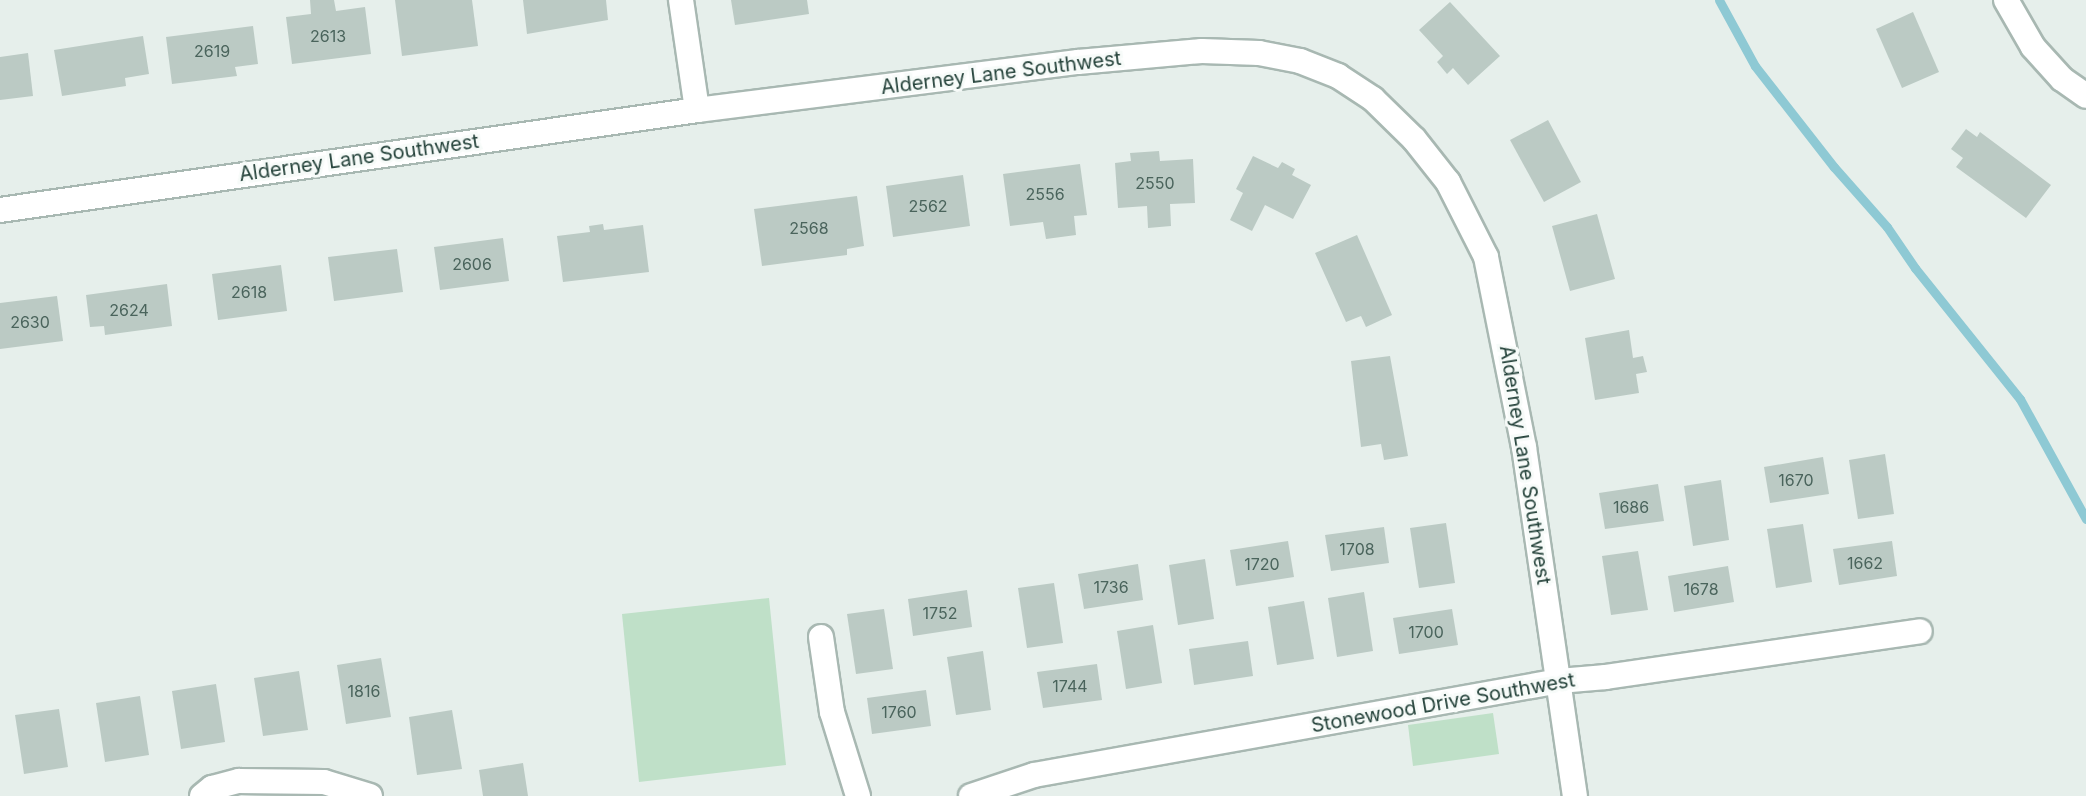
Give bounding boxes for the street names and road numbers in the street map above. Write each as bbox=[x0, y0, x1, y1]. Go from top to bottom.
street label: Alderney Lane Southwest bbox=[880, 46, 1122, 100]
street label: Alderney Lane Southwest bbox=[238, 129, 480, 187]
street label: Alderney Lane Southwest bbox=[1494, 344, 1556, 586]
street label: Stonewood Drive Southwest bbox=[1309, 668, 1577, 738]

